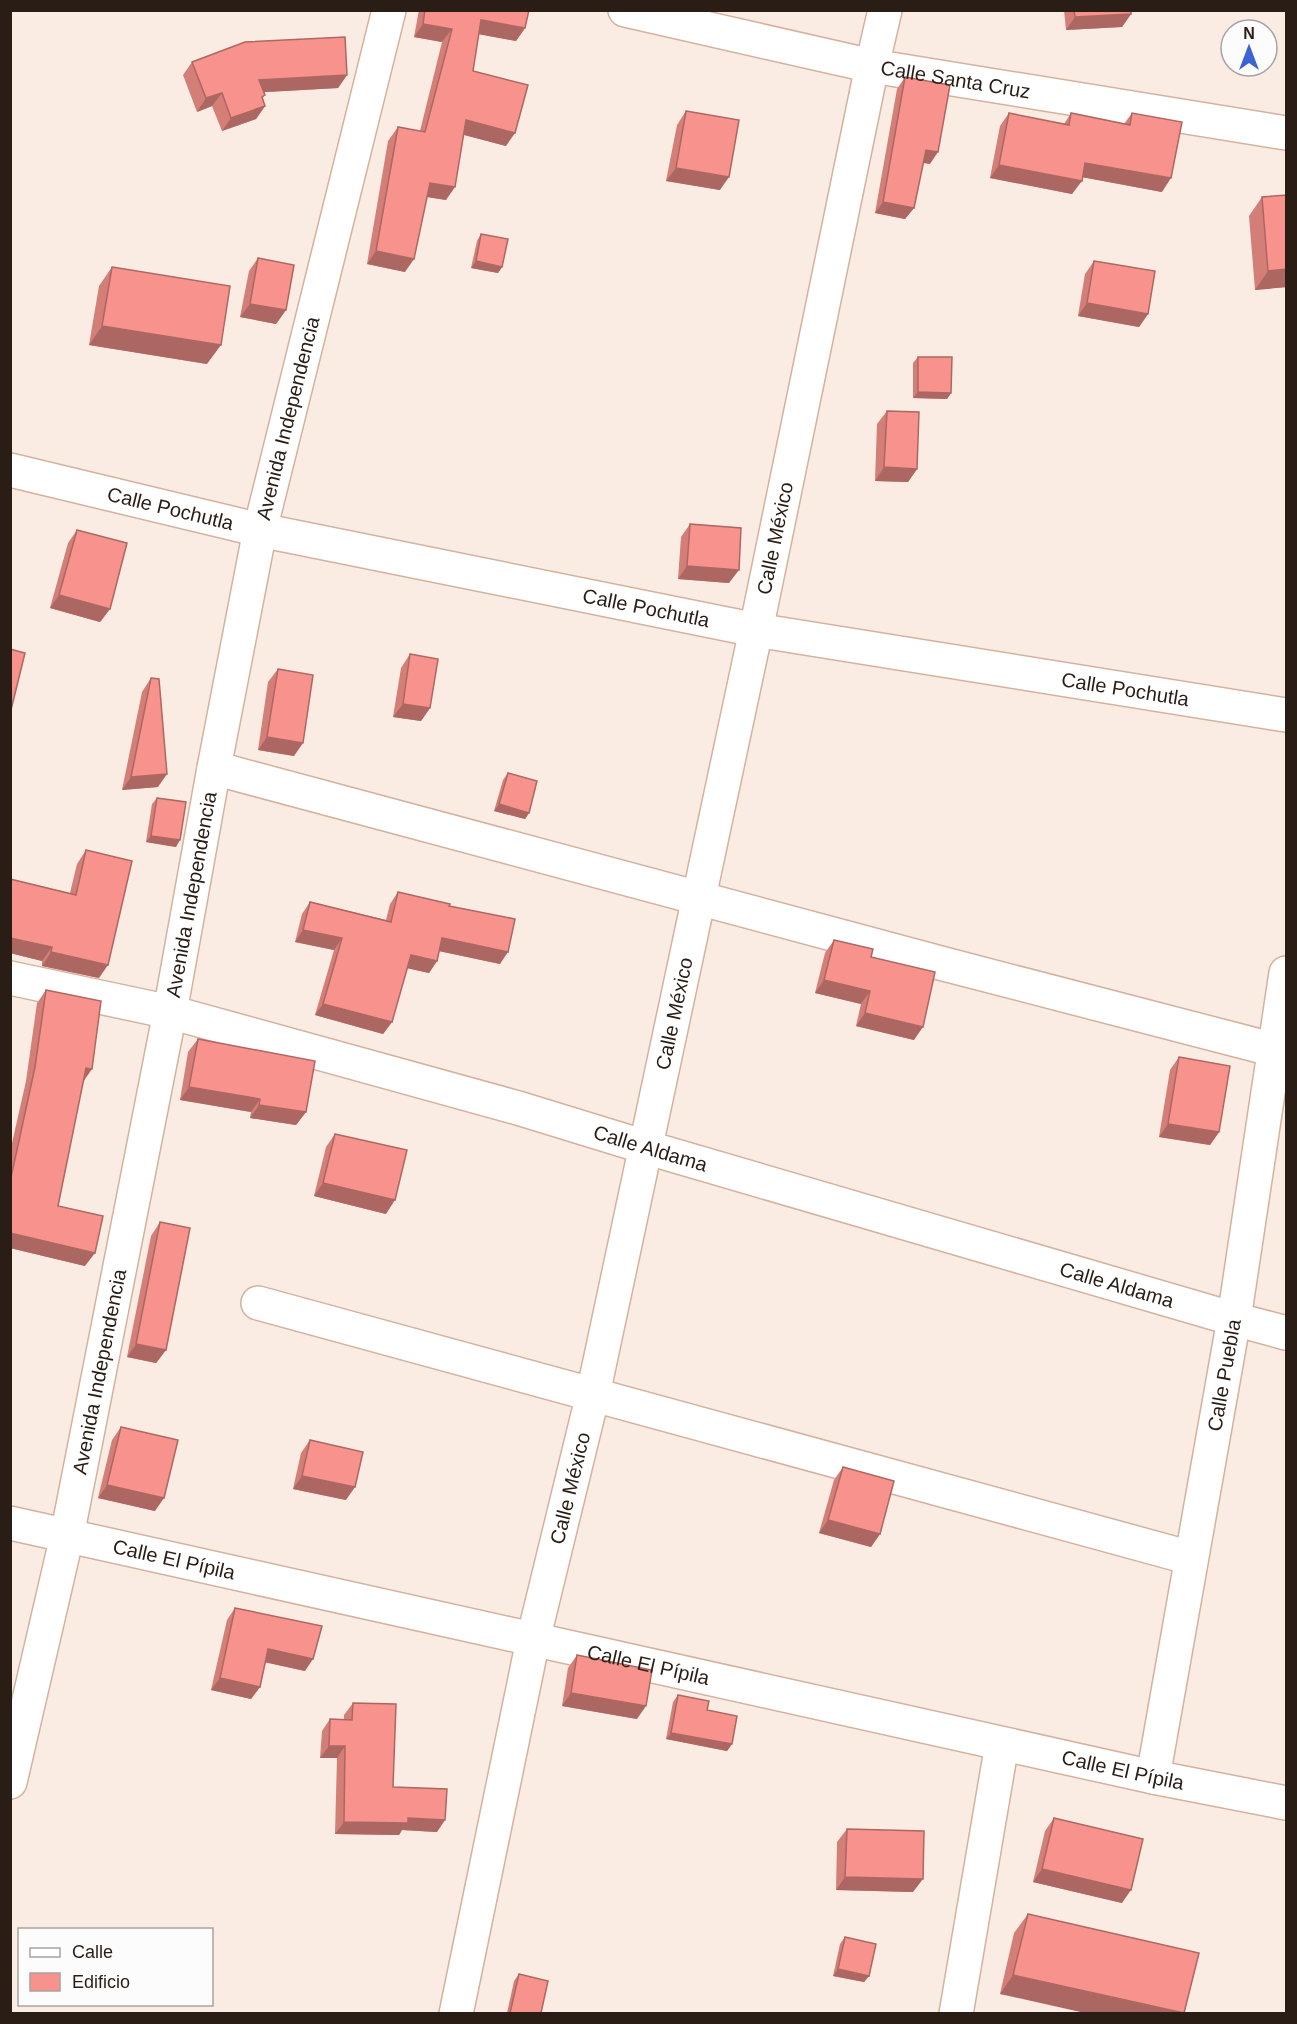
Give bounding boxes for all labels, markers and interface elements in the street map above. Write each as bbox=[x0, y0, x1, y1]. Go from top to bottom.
north arrow bbox=[1219, 18, 1279, 78]
text: N bbox=[1243, 25, 1255, 42]
street label: Calle Santa Cruz bbox=[879, 57, 1032, 102]
street label: Avenida Independencia bbox=[252, 313, 324, 522]
street label: Calle México bbox=[753, 480, 797, 596]
street label: Calle Pochutla bbox=[105, 483, 237, 534]
street label: Calle Pochutla bbox=[581, 584, 712, 632]
street label: Calle Pochutla bbox=[1060, 668, 1192, 710]
street label: Avenida Independencia bbox=[162, 789, 221, 999]
street label: Calle México bbox=[651, 955, 697, 1072]
street label: Calle Aldama bbox=[591, 1121, 711, 1176]
street label: Calle Aldama bbox=[1057, 1258, 1177, 1312]
street label: Avenida Independencia bbox=[68, 1266, 130, 1476]
street label: Calle Puebla bbox=[1203, 1317, 1245, 1433]
street label: Calle México bbox=[546, 1430, 594, 1547]
street label: Calle El Pípila bbox=[111, 1535, 238, 1584]
street label: Calle El Pípila bbox=[585, 1641, 712, 1689]
street label: Calle El Pípila bbox=[1060, 1746, 1187, 1794]
legend bbox=[18, 1928, 213, 2006]
text: Calle bbox=[72, 1942, 113, 1962]
text: Edificio bbox=[72, 1972, 130, 1992]

